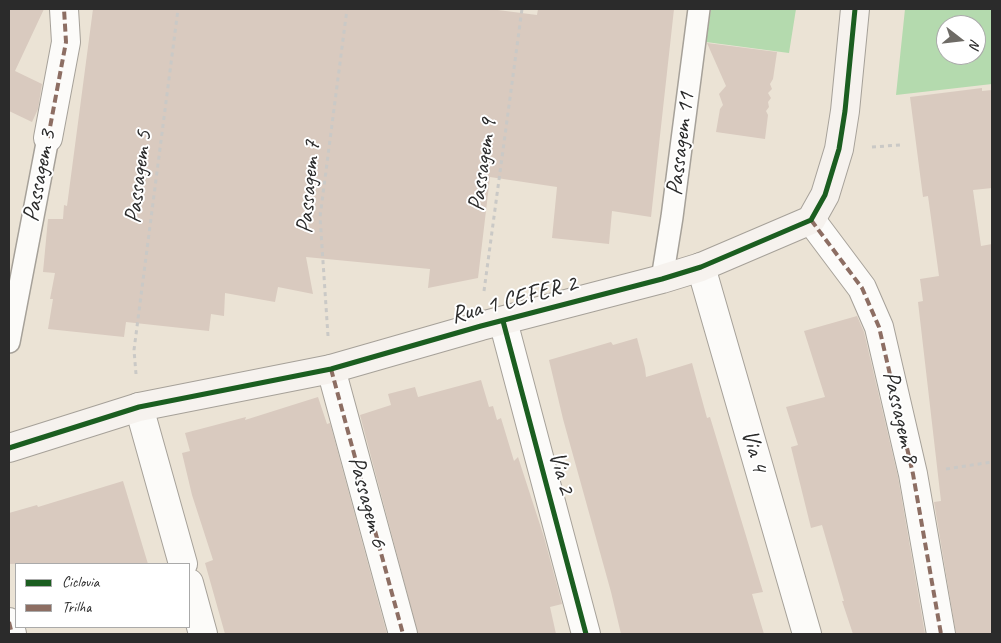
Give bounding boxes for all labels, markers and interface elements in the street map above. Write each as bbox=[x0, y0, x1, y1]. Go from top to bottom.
north arrow bbox=[936, 15, 986, 65]
text: N bbox=[966, 37, 984, 51]
street label: Passagem 11 bbox=[660, 91, 702, 197]
street label: Passagem 9 bbox=[462, 117, 504, 213]
street label: Passagem 3 bbox=[17, 128, 63, 224]
street label: Passagem 5 bbox=[119, 129, 159, 225]
street label: Passagem 7 bbox=[291, 139, 327, 235]
street label: Rua 1 CEFER 2 bbox=[448, 269, 580, 331]
street label: Passagem 8 bbox=[876, 368, 924, 466]
street label: Via 4 bbox=[734, 427, 774, 475]
street label: Via 2 bbox=[542, 449, 580, 497]
street label: Passagem 6 bbox=[341, 453, 393, 551]
legend bbox=[15, 563, 190, 628]
text: Ciclovia bbox=[62, 573, 99, 592]
text: Trilha bbox=[62, 598, 91, 617]

